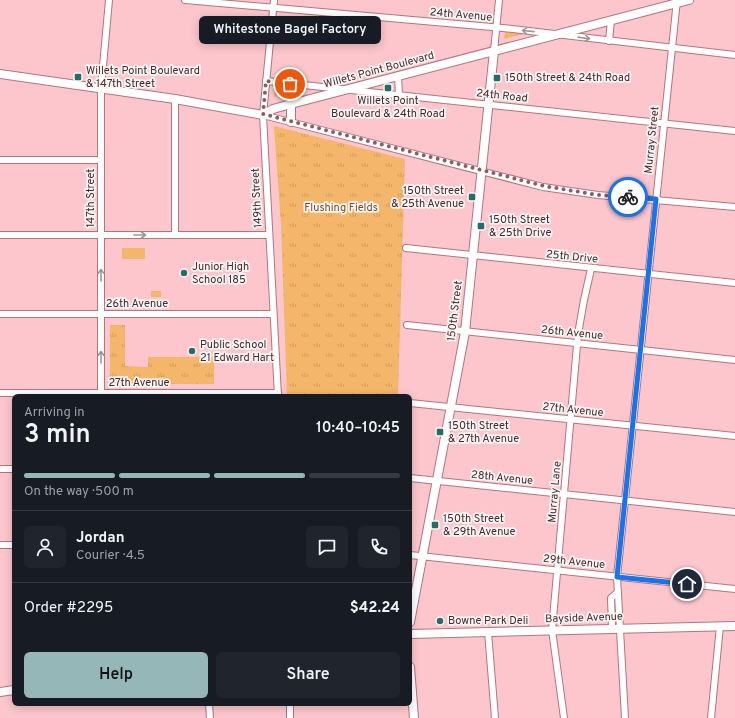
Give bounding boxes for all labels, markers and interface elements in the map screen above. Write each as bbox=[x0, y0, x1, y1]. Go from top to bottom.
street label: 24th Avenue bbox=[429, 5, 493, 25]
callout: Whitestone Bagel Factory bbox=[199, 16, 381, 44]
text: Whitestone Bagel Factory bbox=[213, 22, 367, 38]
one-way arrow bbox=[522, 27, 535, 34]
one-way arrow bbox=[577, 34, 590, 42]
street label: Willets Point Boulevard bbox=[322, 49, 436, 91]
place label: Willets Point Boulevard & 147th Street bbox=[86, 64, 200, 91]
pin bbox=[273, 67, 307, 101]
place label: 150th Street & 24th Road bbox=[505, 71, 630, 85]
marker: Willets Point Boulevard & 147th Street bbox=[73, 72, 83, 82]
icon: bag bbox=[279, 73, 301, 95]
marker: 150th Street & 24th Road bbox=[492, 73, 502, 83]
marker: Willets Point Boulevard & 24th Road bbox=[383, 83, 393, 93]
street label: 24th Road bbox=[476, 86, 528, 106]
place label: Willets Point Boulevard & 24th Road bbox=[331, 94, 445, 121]
street label: Murray Street bbox=[641, 106, 663, 174]
street label: 147th Street bbox=[84, 168, 98, 228]
street label: 149th Street bbox=[248, 168, 266, 228]
courier bbox=[608, 177, 648, 217]
place label: 150th Street & 25th Avenue bbox=[391, 184, 464, 211]
icon: bike bbox=[617, 186, 639, 208]
marker: 150th Street & 25th Avenue bbox=[467, 192, 477, 202]
park label: Flushing Fields bbox=[304, 201, 378, 215]
place label: 150th Street & 25th Drive bbox=[489, 213, 551, 240]
marker: 150th Street & 25th Drive bbox=[476, 221, 486, 231]
one-way arrow bbox=[133, 231, 146, 239]
street label: 25th Drive bbox=[545, 247, 599, 267]
place label: Junior High School 185 bbox=[192, 260, 249, 287]
marker: Junior High School 185 bbox=[179, 268, 189, 278]
one-way arrow bbox=[97, 269, 104, 282]
street label: 150th Street bbox=[444, 280, 466, 342]
street label: 26th Avenue bbox=[106, 297, 168, 311]
street label: 26th Avenue bbox=[540, 323, 604, 343]
place label: Public School 21 Edward Hart bbox=[200, 338, 274, 365]
marker: Public School 21 Edward Hart bbox=[187, 346, 197, 356]
one-way arrow bbox=[97, 351, 105, 364]
street label: 27th Avenue bbox=[108, 376, 170, 390]
street label: 27th Avenue bbox=[542, 400, 604, 420]
text: Arriving in bbox=[24, 405, 85, 421]
text: 3 min bbox=[24, 419, 91, 452]
text: 10:40–10:45 bbox=[316, 419, 400, 438]
place label: 150th Street & 27th Avenue bbox=[448, 419, 519, 446]
marker: 150th Street & 27th Avenue bbox=[435, 427, 445, 437]
street label: Murray Lane bbox=[545, 460, 565, 523]
street label: 28th Avenue bbox=[470, 468, 534, 488]
text: On the way · 500 m bbox=[24, 484, 134, 500]
place label: 150th Street & 29th Avenue bbox=[443, 512, 515, 539]
marker: 150th Street & 29th Avenue bbox=[430, 520, 440, 530]
button: person bbox=[24, 526, 66, 568]
button: chat bbox=[306, 526, 348, 568]
button: phone bbox=[358, 526, 400, 568]
text: Jordan bbox=[76, 529, 125, 548]
text: Courier · 4.5 bbox=[76, 548, 145, 564]
street label: 29th Avenue bbox=[542, 552, 606, 572]
pin bbox=[670, 567, 704, 601]
icon: home bbox=[676, 573, 698, 595]
text: Order #2295 bbox=[24, 599, 113, 618]
text: $42.24 bbox=[350, 599, 400, 618]
street label: Bayside Avenue bbox=[545, 610, 623, 626]
place label: Bowne Park Deli bbox=[448, 614, 528, 628]
marker: Bowne Park Deli bbox=[435, 616, 445, 626]
button: Help bbox=[24, 652, 208, 698]
button: Share bbox=[216, 652, 400, 698]

